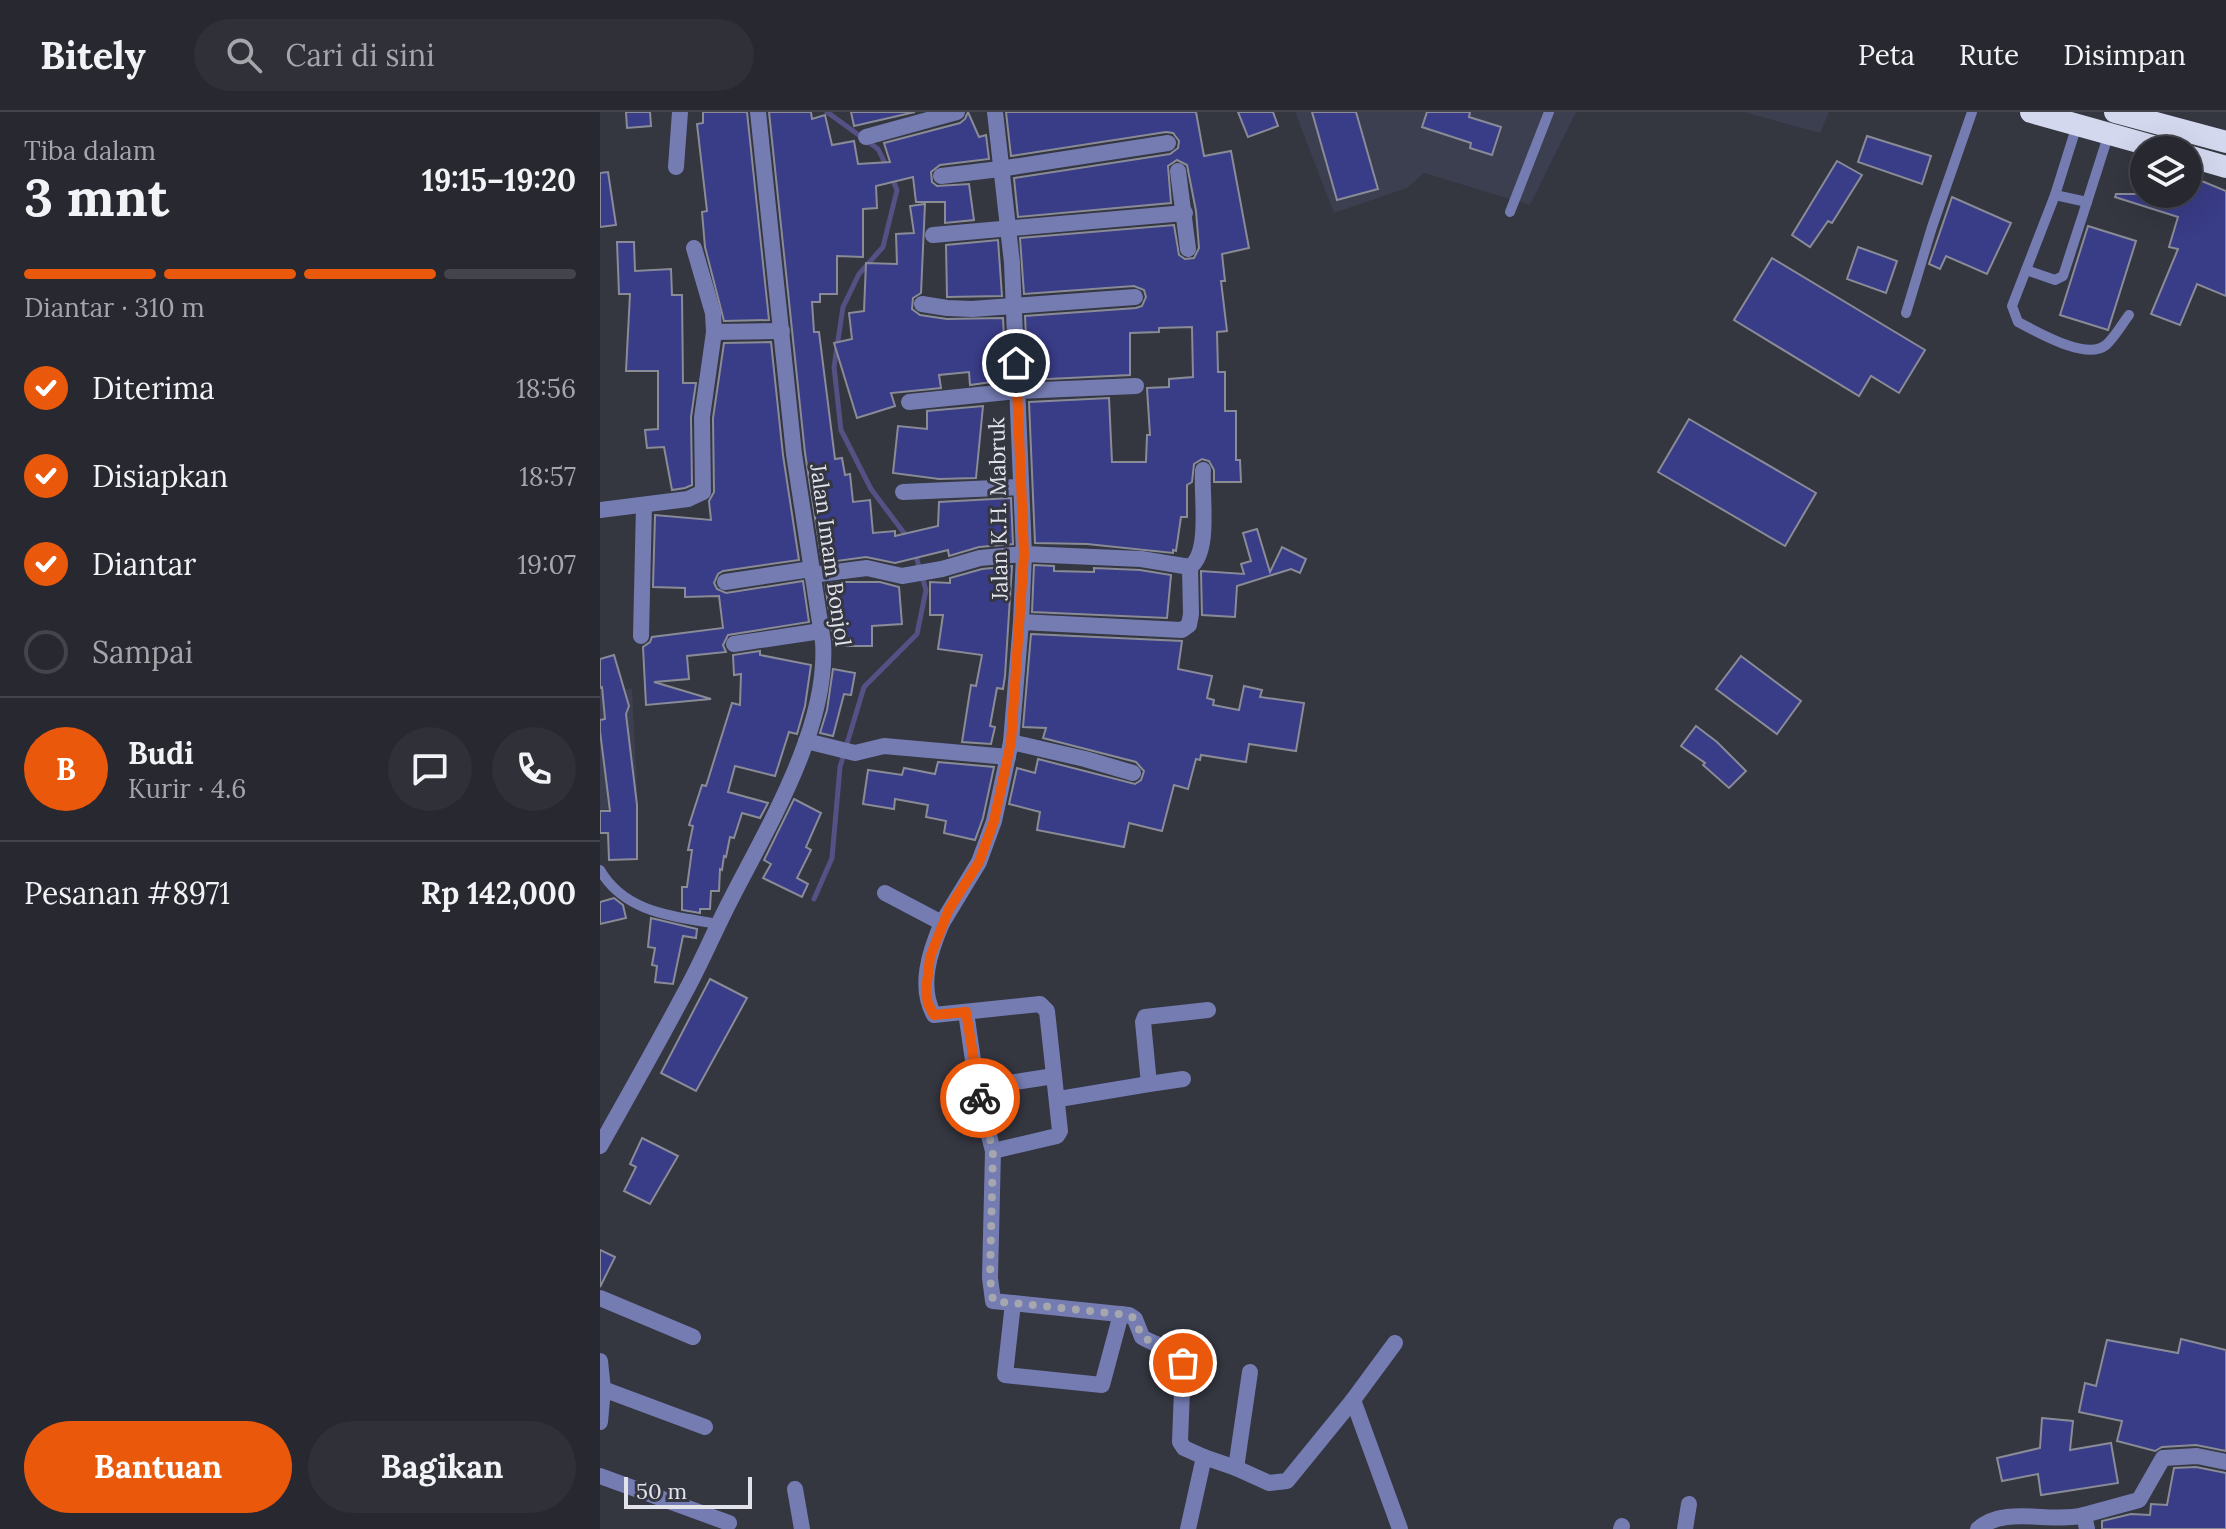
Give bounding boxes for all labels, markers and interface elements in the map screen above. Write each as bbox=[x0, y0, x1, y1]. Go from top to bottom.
search box bbox=[194, 19, 754, 91]
text: Bitely bbox=[40, 31, 146, 79]
icon: search bbox=[222, 33, 266, 77]
text: Cari di sini bbox=[286, 36, 435, 74]
text: Peta bbox=[1858, 37, 1915, 73]
text: Rute bbox=[1959, 37, 2019, 73]
text: Disimpan bbox=[2063, 37, 2186, 73]
text: Tiba dalam bbox=[24, 134, 156, 167]
map controls bbox=[2130, 136, 2202, 208]
button: layers bbox=[2130, 136, 2202, 208]
text: 19:15–19:20 bbox=[422, 161, 576, 199]
text: 3 mnt bbox=[24, 164, 169, 230]
text: Diantar · 310 m bbox=[24, 291, 205, 324]
pin bbox=[982, 329, 1050, 397]
icon: home bbox=[994, 341, 1038, 385]
icon: check bbox=[24, 366, 68, 410]
text: Diterima bbox=[92, 369, 215, 407]
text: 18:56 bbox=[516, 372, 576, 405]
street label: Jalan K.H. Mabruk bbox=[982, 417, 1014, 602]
icon: check bbox=[24, 454, 68, 498]
text: Disiapkan bbox=[92, 457, 228, 495]
text: 18:57 bbox=[519, 460, 576, 493]
street label: Jalan Imam Bonjol bbox=[804, 461, 858, 648]
icon: check bbox=[24, 542, 68, 586]
text: Diantar bbox=[92, 545, 196, 583]
text: 19:07 bbox=[517, 548, 576, 581]
text: Sampai bbox=[92, 633, 193, 671]
button: chat bbox=[388, 727, 472, 811]
button: phone bbox=[492, 727, 576, 811]
text: Budi bbox=[128, 734, 194, 772]
text: B bbox=[56, 750, 76, 788]
text: Kurir · 4.6 bbox=[128, 772, 246, 805]
text: Pesanan #8971 bbox=[24, 874, 230, 912]
text: Rp 142,000 bbox=[421, 874, 576, 912]
courier bbox=[940, 1058, 1020, 1138]
icon: bike bbox=[958, 1076, 1002, 1120]
pin bbox=[1149, 1329, 1217, 1397]
icon: bag bbox=[1161, 1341, 1205, 1385]
button: Bantuan bbox=[24, 1421, 292, 1513]
button: Bagikan bbox=[308, 1421, 576, 1513]
scale bar bbox=[624, 1473, 752, 1509]
text: 50 m bbox=[636, 1477, 687, 1505]

